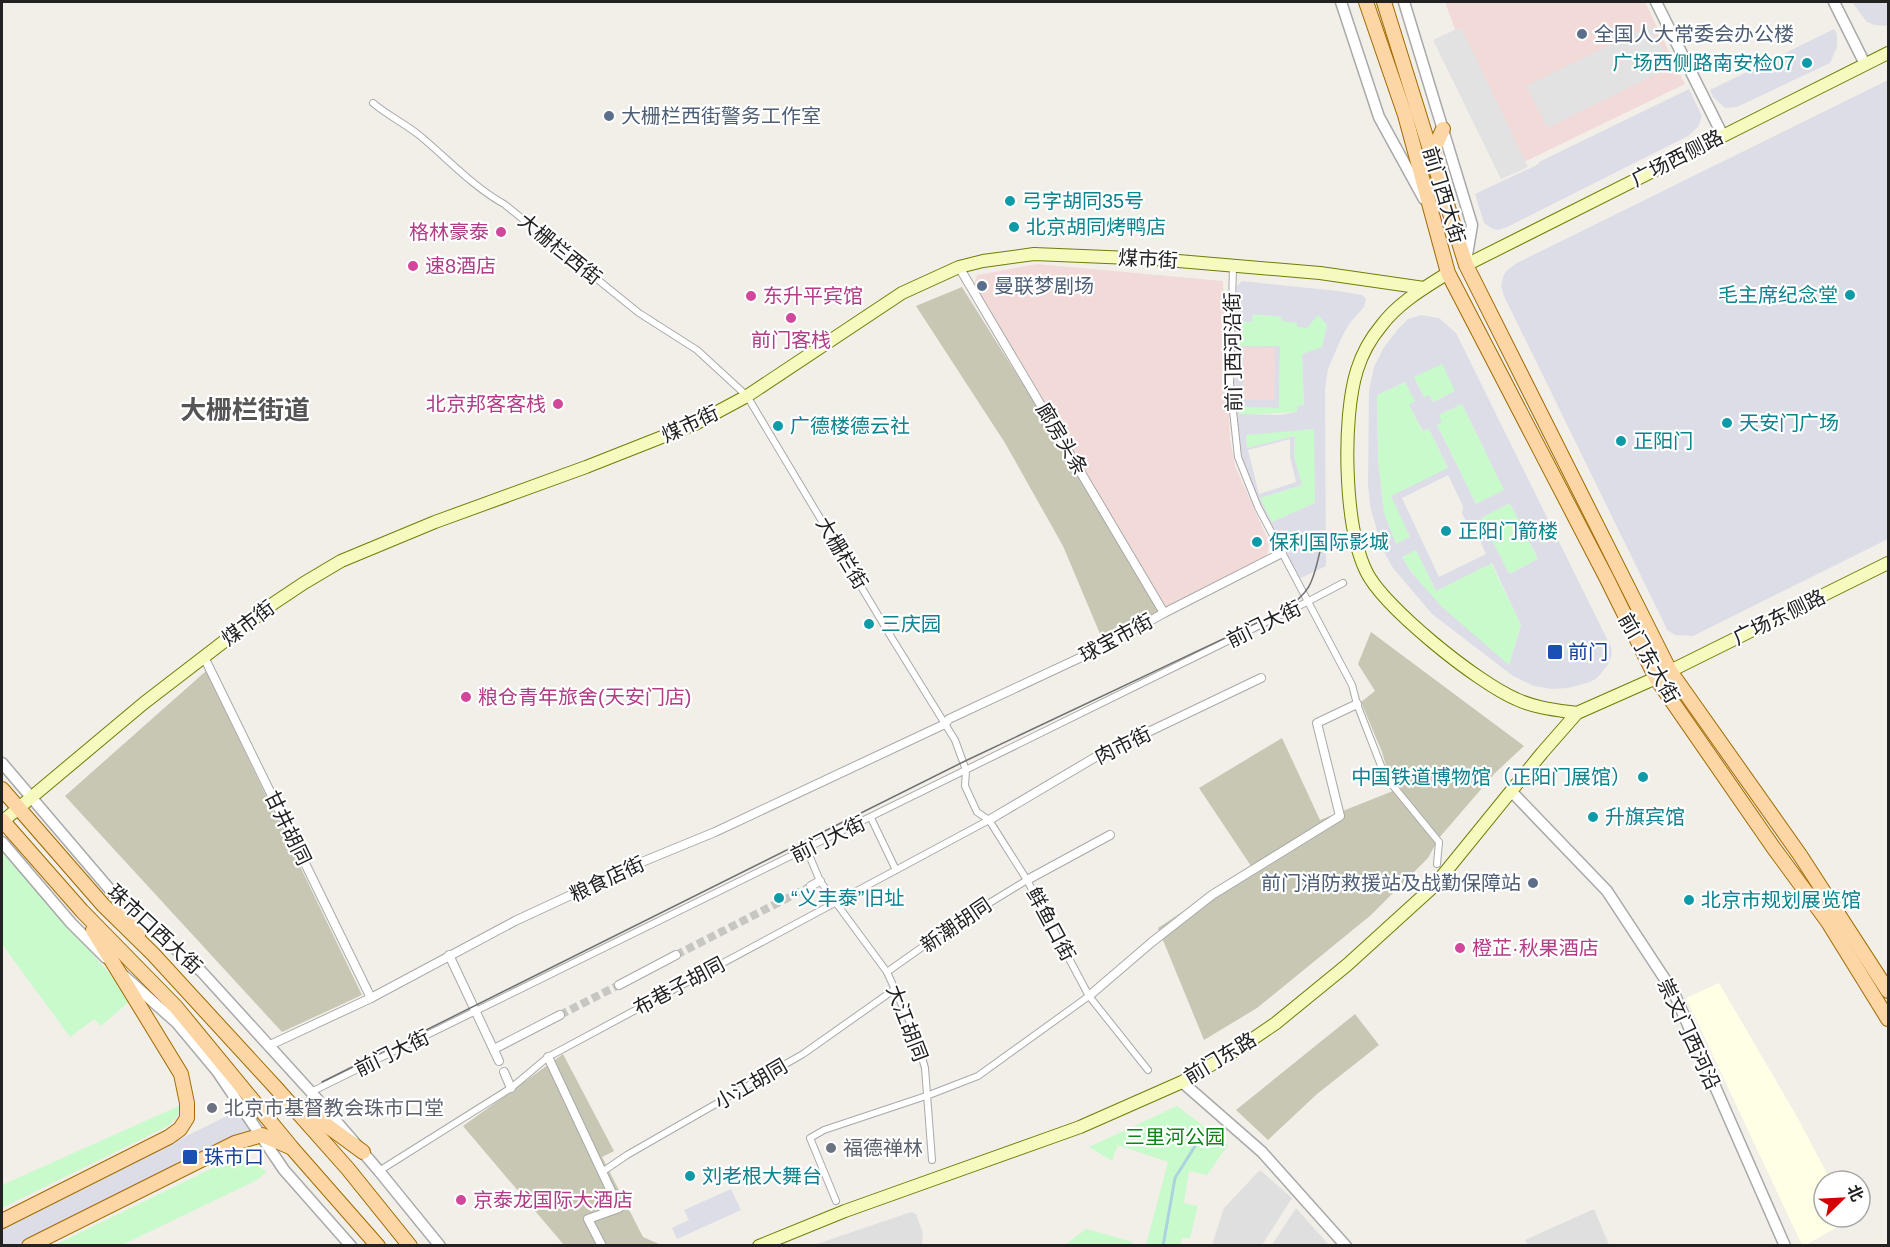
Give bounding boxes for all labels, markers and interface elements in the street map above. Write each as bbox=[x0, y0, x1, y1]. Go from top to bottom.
place label: 全国人大常委会办公楼 bbox=[1594, 23, 1794, 45]
marker: 全国人大常委会办公楼 bbox=[1575, 27, 1589, 41]
place label: 广场西侧路南安检07 bbox=[1613, 52, 1795, 74]
marker: 广场西侧路南安检07 bbox=[1800, 56, 1814, 70]
place label: 大栅栏西街警务工作室 bbox=[621, 105, 821, 127]
marker: 大栅栏西街警务工作室 bbox=[602, 109, 616, 123]
street label: 广场西侧路 bbox=[1627, 125, 1727, 191]
street label: 前门西大街 bbox=[1419, 144, 1469, 246]
place label: 弓字胡同35号 bbox=[1022, 190, 1144, 212]
marker: 弓字胡同35号 bbox=[1003, 194, 1017, 208]
street label: 大栅栏西街 bbox=[514, 209, 606, 289]
place label: 北京胡同烤鸭店 bbox=[1026, 216, 1166, 238]
marker: 北京胡同烤鸭店 bbox=[1007, 220, 1021, 234]
place label: 格林豪泰 bbox=[409, 221, 489, 243]
marker: 格林豪泰 bbox=[494, 225, 508, 239]
street label: 煤市街 bbox=[1117, 246, 1179, 272]
place label: 速8酒店 bbox=[425, 255, 496, 277]
marker: 速8酒店 bbox=[406, 259, 420, 273]
place label: 曼联梦剧场 bbox=[994, 275, 1094, 297]
marker: 曼联梦剧场 bbox=[975, 279, 989, 293]
place label: 毛主席纪念堂 bbox=[1718, 284, 1838, 306]
place label: 东升平宾馆 bbox=[763, 285, 863, 307]
marker: 毛主席纪念堂 bbox=[1843, 288, 1857, 302]
marker: 东升平宾馆 bbox=[744, 289, 758, 303]
street label: 前门西河沿街 bbox=[1221, 292, 1245, 412]
marker: 前门客栈 bbox=[784, 311, 798, 325]
place label: 前门客栈 bbox=[751, 329, 831, 351]
place label: 北京邦客客栈 bbox=[426, 393, 546, 415]
district label: 大栅栏街道 bbox=[180, 395, 310, 425]
marker: 北京邦客客栈 bbox=[551, 397, 565, 411]
street label: 廊房头条 bbox=[1032, 399, 1092, 479]
street label: 煤市街 bbox=[658, 401, 722, 447]
place label: 天安门广场 bbox=[1739, 412, 1839, 434]
place label: 广德楼德云社 bbox=[790, 415, 910, 437]
marker: 天安门广场 bbox=[1720, 416, 1734, 430]
marker: 广德楼德云社 bbox=[771, 419, 785, 433]
place label: 正阳门 bbox=[1633, 430, 1693, 452]
marker: 正阳门 bbox=[1614, 434, 1628, 448]
street label: 大栅栏街 bbox=[812, 513, 872, 593]
place label: 正阳门箭楼 bbox=[1458, 520, 1558, 542]
marker: 正阳门箭楼 bbox=[1439, 524, 1453, 538]
place label: 保利国际影城 bbox=[1269, 531, 1389, 553]
marker: 保利国际影城 bbox=[1250, 535, 1264, 549]
street label: 广场东侧路 bbox=[1729, 585, 1829, 649]
street label: 煤市街 bbox=[217, 596, 279, 650]
street label: 前门大街 bbox=[1223, 597, 1305, 651]
street label: 前门东大街 bbox=[1614, 609, 1684, 707]
street label: 球宝市街 bbox=[1076, 610, 1156, 666]
place label: 三庆园 bbox=[881, 613, 941, 635]
marker: 三庆园 bbox=[862, 617, 876, 631]
place label: 前门 bbox=[1568, 641, 1608, 663]
marker: 前门 bbox=[1546, 643, 1564, 661]
place label: 粮仓青年旅舍(天安门店) bbox=[478, 686, 691, 708]
marker: 粮仓青年旅舍(天安门店) bbox=[459, 690, 473, 704]
street label: 肉市街 bbox=[1091, 722, 1155, 768]
place label: 中国铁道博物馆（正阳门展馆） bbox=[1351, 766, 1631, 788]
marker: 中国铁道博物馆（正阳门展馆） bbox=[1636, 770, 1650, 784]
street label: 甘井胡同 bbox=[261, 787, 315, 869]
place label: 升旗宾馆 bbox=[1605, 806, 1685, 828]
marker: 升旗宾馆 bbox=[1586, 810, 1600, 824]
street label: 前门大街 bbox=[787, 812, 869, 866]
street label: 粮食店街 bbox=[566, 852, 648, 906]
place label: 前门消防救援站及战勤保障站 bbox=[1261, 872, 1521, 894]
marker: 前门消防救援站及战勤保障站 bbox=[1526, 876, 1540, 890]
street label: 珠市口西大街 bbox=[104, 880, 206, 978]
street label: 鲜鱼口街 bbox=[1023, 884, 1079, 964]
place label: “义丰泰”旧址 bbox=[791, 887, 904, 909]
place label: 北京市规划展览馆 bbox=[1701, 889, 1861, 911]
marker: “义丰泰”旧址 bbox=[772, 891, 786, 905]
marker: 北京市规划展览馆 bbox=[1682, 893, 1696, 907]
street label: 新潮胡同 bbox=[917, 894, 995, 956]
place label: 橙芷·秋果酒店 bbox=[1472, 937, 1599, 959]
marker: 橙芷·秋果酒店 bbox=[1453, 941, 1467, 955]
street label: 布巷子胡同 bbox=[630, 953, 728, 1019]
street label: 崇文门西河沿 bbox=[1654, 975, 1724, 1093]
street label: 大江胡同 bbox=[882, 982, 932, 1064]
street label: 前门大街 bbox=[351, 1026, 433, 1080]
street label: 前门东路 bbox=[1180, 1028, 1260, 1088]
street label: 小江胡同 bbox=[711, 1054, 791, 1114]
place label: 北京市基督教会珠市口堂 bbox=[224, 1097, 444, 1119]
marker: 北京市基督教会珠市口堂 bbox=[205, 1101, 219, 1115]
park label: 三里河公园 bbox=[1125, 1126, 1225, 1148]
place label: 福德禅林 bbox=[843, 1137, 923, 1159]
marker: 福德禅林 bbox=[824, 1141, 838, 1155]
place label: 珠市口 bbox=[204, 1146, 264, 1168]
marker: 珠市口 bbox=[181, 1148, 199, 1166]
place label: 刘老根大舞台 bbox=[702, 1165, 822, 1187]
marker: 刘老根大舞台 bbox=[683, 1169, 697, 1183]
north arrow bbox=[1812, 1169, 1872, 1229]
text: 北 bbox=[1844, 1182, 1866, 1204]
place label: 京泰龙国际大酒店 bbox=[473, 1189, 633, 1211]
marker: 京泰龙国际大酒店 bbox=[454, 1193, 468, 1207]

